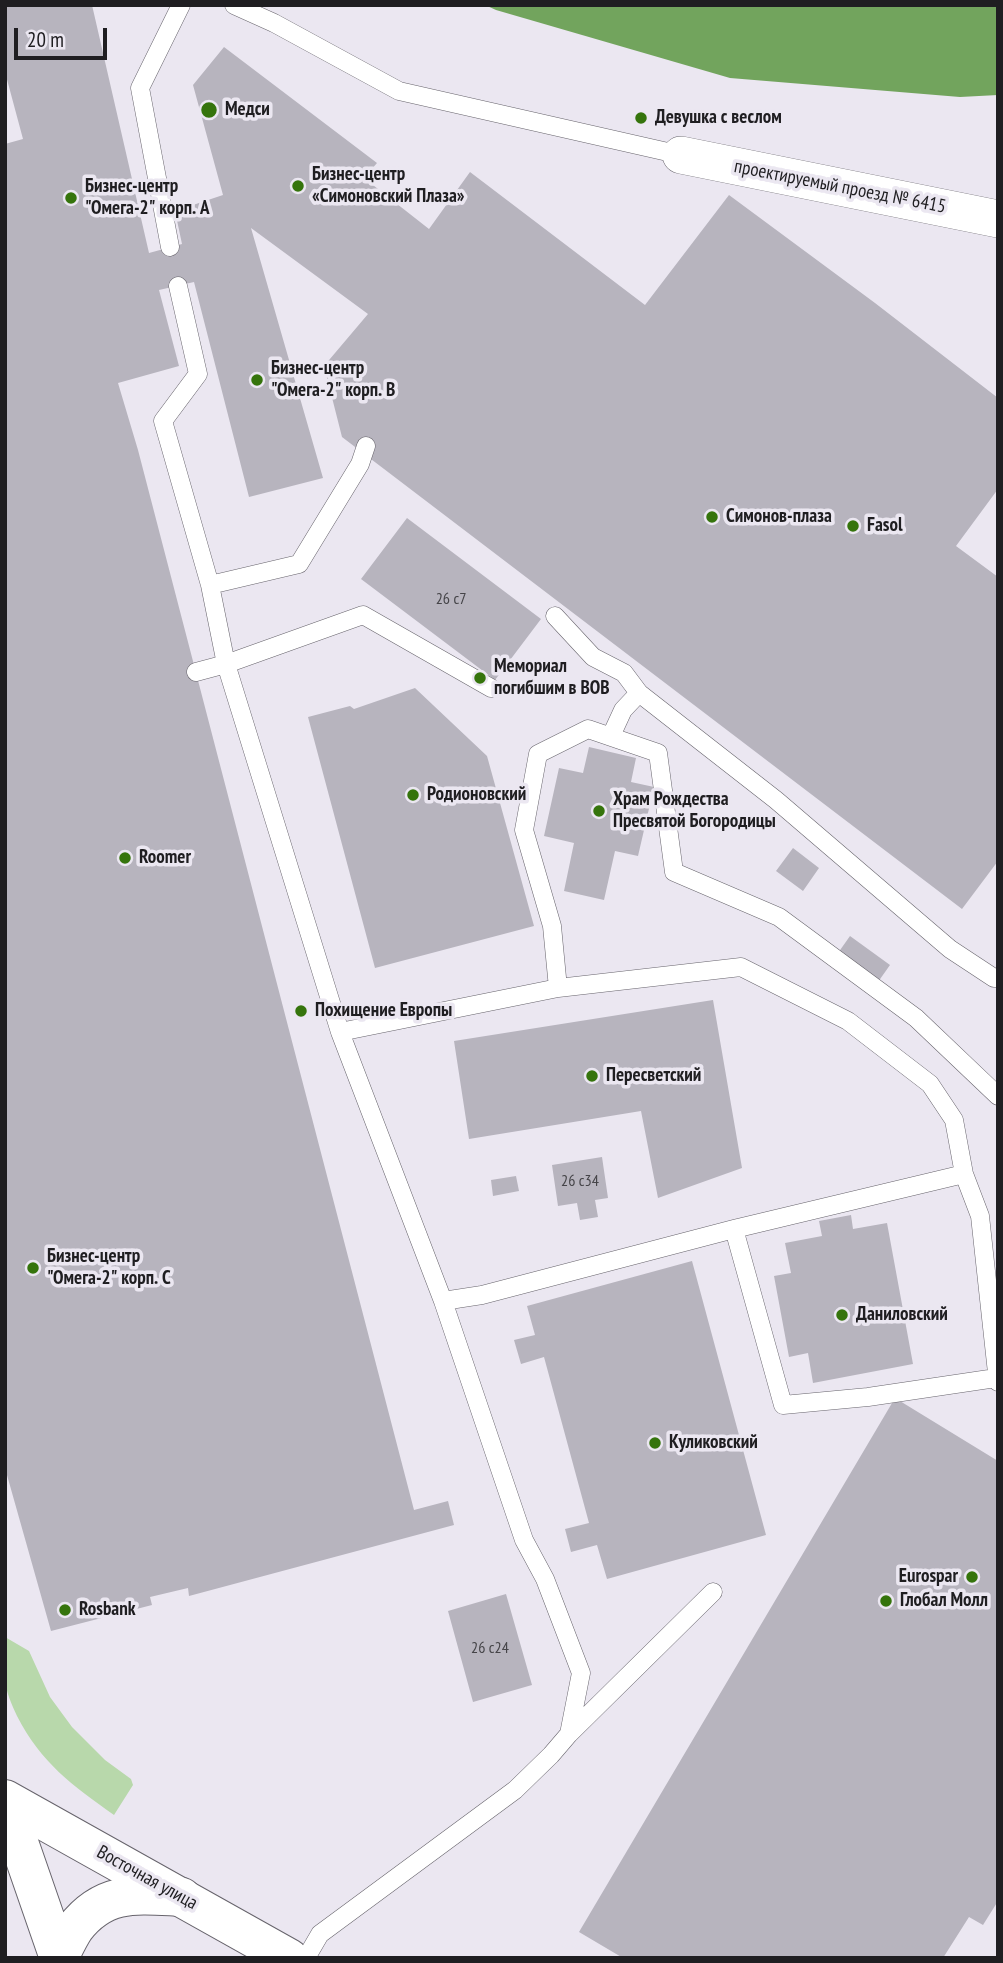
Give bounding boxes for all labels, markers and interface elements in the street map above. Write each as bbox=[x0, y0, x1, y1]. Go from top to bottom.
scale bar bbox=[18, 14, 110, 58]
text: 20 m bbox=[27, 26, 64, 53]
place label: Медси bbox=[225, 99, 270, 121]
marker: Медси bbox=[199, 100, 219, 120]
place label: Девушка с веслом bbox=[655, 107, 782, 129]
marker: Девушка с веслом bbox=[633, 110, 649, 126]
street label: проектируемый проезд № 6415 bbox=[732, 155, 948, 219]
place label: Бизнес-центр «Симоновский Плаза» bbox=[312, 164, 464, 208]
place label: Бизнес-центр "Омега-2" корп. A bbox=[85, 176, 210, 220]
marker: Бизнес-центр «Симоновский Плаза» bbox=[290, 178, 306, 194]
marker: Бизнес-центр "Омега-2" корп. A bbox=[63, 190, 79, 206]
place label: Бизнес-центр "Омега-2" корп. B bbox=[271, 358, 395, 402]
marker: Бизнес-центр "Омега-2" корп. B bbox=[249, 372, 265, 388]
place label: Симонов-плаза bbox=[726, 506, 832, 528]
marker: Симонов-плаза bbox=[704, 509, 720, 525]
place label: Fasol bbox=[867, 515, 903, 537]
marker: Fasol bbox=[845, 518, 861, 534]
house number: 26 с7 bbox=[436, 589, 466, 609]
place label: Мемориал погибшим в ВОВ bbox=[494, 656, 610, 700]
marker: Мемориал погибшим в ВОВ bbox=[472, 670, 488, 686]
place label: Родионовский bbox=[427, 784, 526, 806]
marker: Родионовский bbox=[405, 787, 421, 803]
place label: Храм Рождества Пресвятой Богородицы bbox=[613, 789, 776, 833]
marker: Храм Рождества Пресвятой Богородицы bbox=[591, 803, 607, 819]
place label: Roomer bbox=[139, 847, 191, 869]
marker: Roomer bbox=[117, 850, 133, 866]
place label: Похищение Европы bbox=[315, 1000, 452, 1022]
marker: Похищение Европы bbox=[293, 1003, 309, 1019]
place label: Пересветский bbox=[606, 1065, 701, 1087]
marker: Пересветский bbox=[584, 1068, 600, 1084]
house number: 26 с34 bbox=[561, 1171, 599, 1191]
place label: Бизнес-центр "Омега-2" корп. C bbox=[47, 1246, 171, 1290]
marker: Бизнес-центр "Омега-2" корп. C bbox=[25, 1260, 41, 1276]
place label: Даниловский bbox=[856, 1304, 948, 1326]
marker: Даниловский bbox=[834, 1307, 850, 1323]
place label: Куликовский bbox=[669, 1432, 758, 1454]
marker: Куликовский bbox=[647, 1435, 663, 1451]
place label: Eurospar bbox=[899, 1566, 958, 1588]
marker: Eurospar bbox=[964, 1569, 980, 1585]
place label: Глобал Молл bbox=[900, 1590, 988, 1612]
marker: Глобал Молл bbox=[878, 1593, 894, 1609]
place label: Rosbank bbox=[79, 1599, 136, 1621]
marker: Rosbank bbox=[57, 1602, 73, 1618]
house number: 26 с24 bbox=[471, 1638, 509, 1658]
street label: Восточная улица bbox=[93, 1841, 201, 1915]

